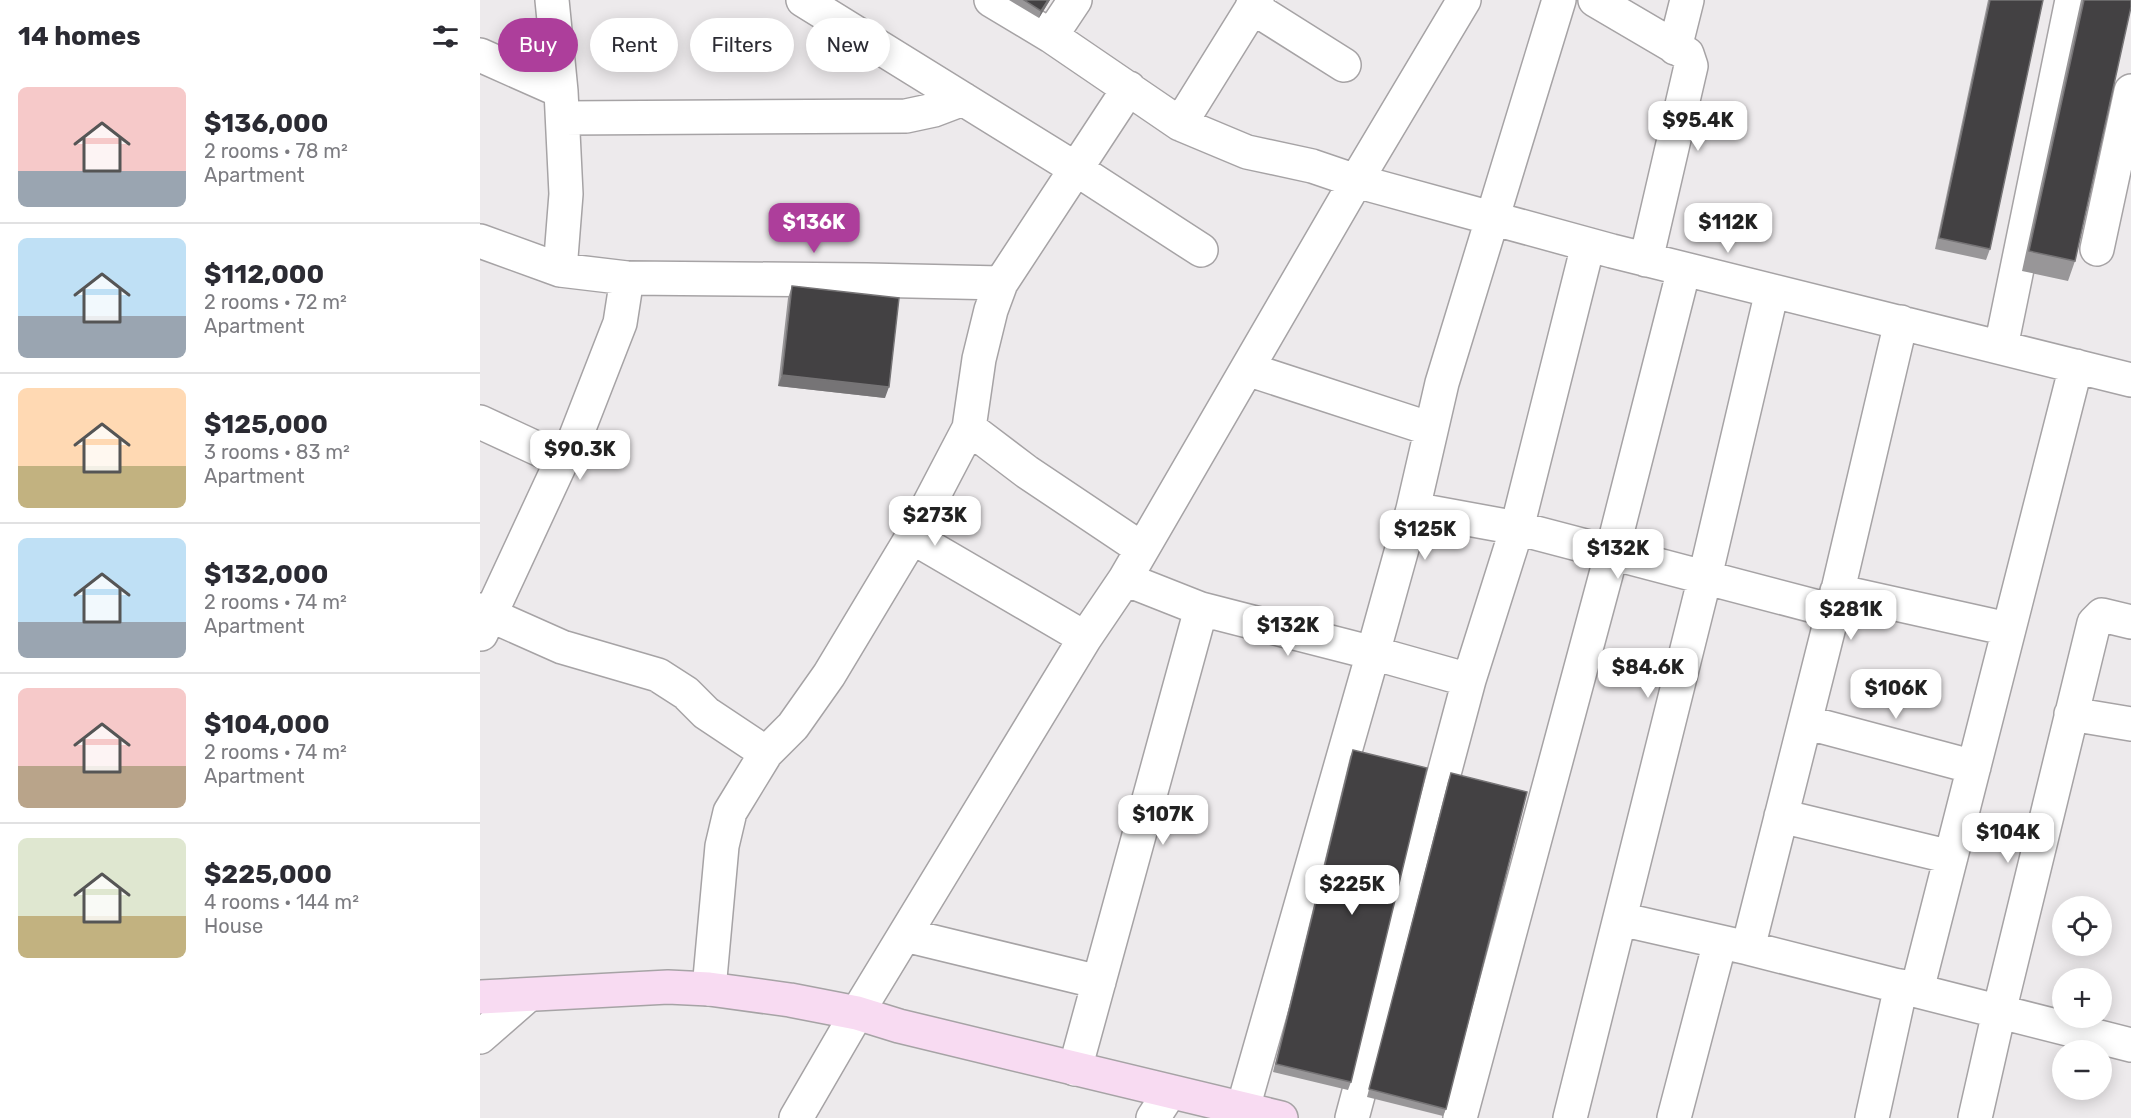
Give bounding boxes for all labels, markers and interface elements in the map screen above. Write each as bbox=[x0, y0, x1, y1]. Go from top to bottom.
chip: Buy bbox=[498, 18, 578, 72]
chip: Rent bbox=[590, 18, 678, 72]
chip: Filters bbox=[690, 18, 794, 72]
chip: New bbox=[806, 18, 890, 72]
icon: filters bbox=[429, 20, 462, 53]
text: 14 homes bbox=[18, 21, 141, 52]
pin: $95.4K bbox=[1649, 101, 1747, 152]
text: $136,000 bbox=[204, 108, 328, 139]
text: $95.4K bbox=[1662, 108, 1734, 132]
icon: home bbox=[66, 111, 138, 183]
text: 2 rooms · 78 m² bbox=[204, 139, 348, 163]
text: Apartment bbox=[204, 163, 305, 187]
pin: $136K bbox=[772, 203, 856, 254]
pin: $112K bbox=[1686, 203, 1770, 254]
text: $136K bbox=[783, 210, 845, 234]
text: $112K bbox=[1698, 210, 1758, 234]
text: $112,000 bbox=[204, 259, 324, 290]
icon: home bbox=[66, 262, 138, 334]
text: 2 rooms · 72 m² bbox=[204, 290, 347, 314]
text: Apartment bbox=[204, 314, 305, 338]
text: $125,000 bbox=[204, 409, 328, 440]
icon: home bbox=[66, 412, 138, 484]
pin: $90.3K bbox=[531, 430, 629, 481]
text: $90.3K bbox=[544, 437, 616, 461]
text: 3 rooms · 83 m² bbox=[204, 440, 350, 464]
text: Apartment bbox=[204, 464, 305, 488]
pin: $273K bbox=[893, 496, 977, 547]
text: $273K bbox=[903, 503, 967, 527]
pin: $125K bbox=[1383, 510, 1467, 561]
text: $125K bbox=[1394, 517, 1456, 541]
pin: $132K bbox=[1576, 529, 1660, 580]
text: $132K bbox=[1587, 536, 1649, 560]
text: $132,000 bbox=[204, 559, 328, 590]
icon: home bbox=[66, 562, 138, 634]
text: 2 rooms · 74 m² bbox=[204, 590, 347, 614]
pin: $281K bbox=[1809, 590, 1893, 641]
text: $281K bbox=[1819, 597, 1883, 621]
pin: $132K bbox=[1246, 606, 1330, 657]
text: $132K bbox=[1257, 613, 1319, 637]
text: Apartment bbox=[204, 614, 305, 638]
pin: $84.6K bbox=[1599, 648, 1697, 699]
text: $84.6K bbox=[1612, 655, 1684, 679]
pin: $106K bbox=[1854, 669, 1938, 720]
text: $106K bbox=[1864, 676, 1928, 700]
text: $104,000 bbox=[204, 709, 330, 740]
icon: home bbox=[66, 712, 138, 784]
text: 2 rooms · 74 m² bbox=[204, 740, 347, 764]
text: Apartment bbox=[204, 764, 305, 788]
pin: $107K bbox=[1121, 795, 1205, 846]
text: $107K bbox=[1132, 802, 1194, 826]
pin: $104K bbox=[1966, 813, 2050, 864]
text: $104K bbox=[1976, 820, 2040, 844]
text: $225,000 bbox=[204, 859, 332, 890]
icon: home bbox=[66, 862, 138, 934]
pin: $225K bbox=[1310, 865, 1394, 916]
text: $225K bbox=[1319, 872, 1385, 896]
text: 4 rooms · 144 m² bbox=[204, 890, 359, 914]
map controls bbox=[2052, 896, 2112, 1100]
button: locate bbox=[2052, 896, 2112, 956]
text: House bbox=[204, 914, 263, 938]
button: + bbox=[2052, 968, 2112, 1028]
button: − bbox=[2052, 1040, 2112, 1100]

